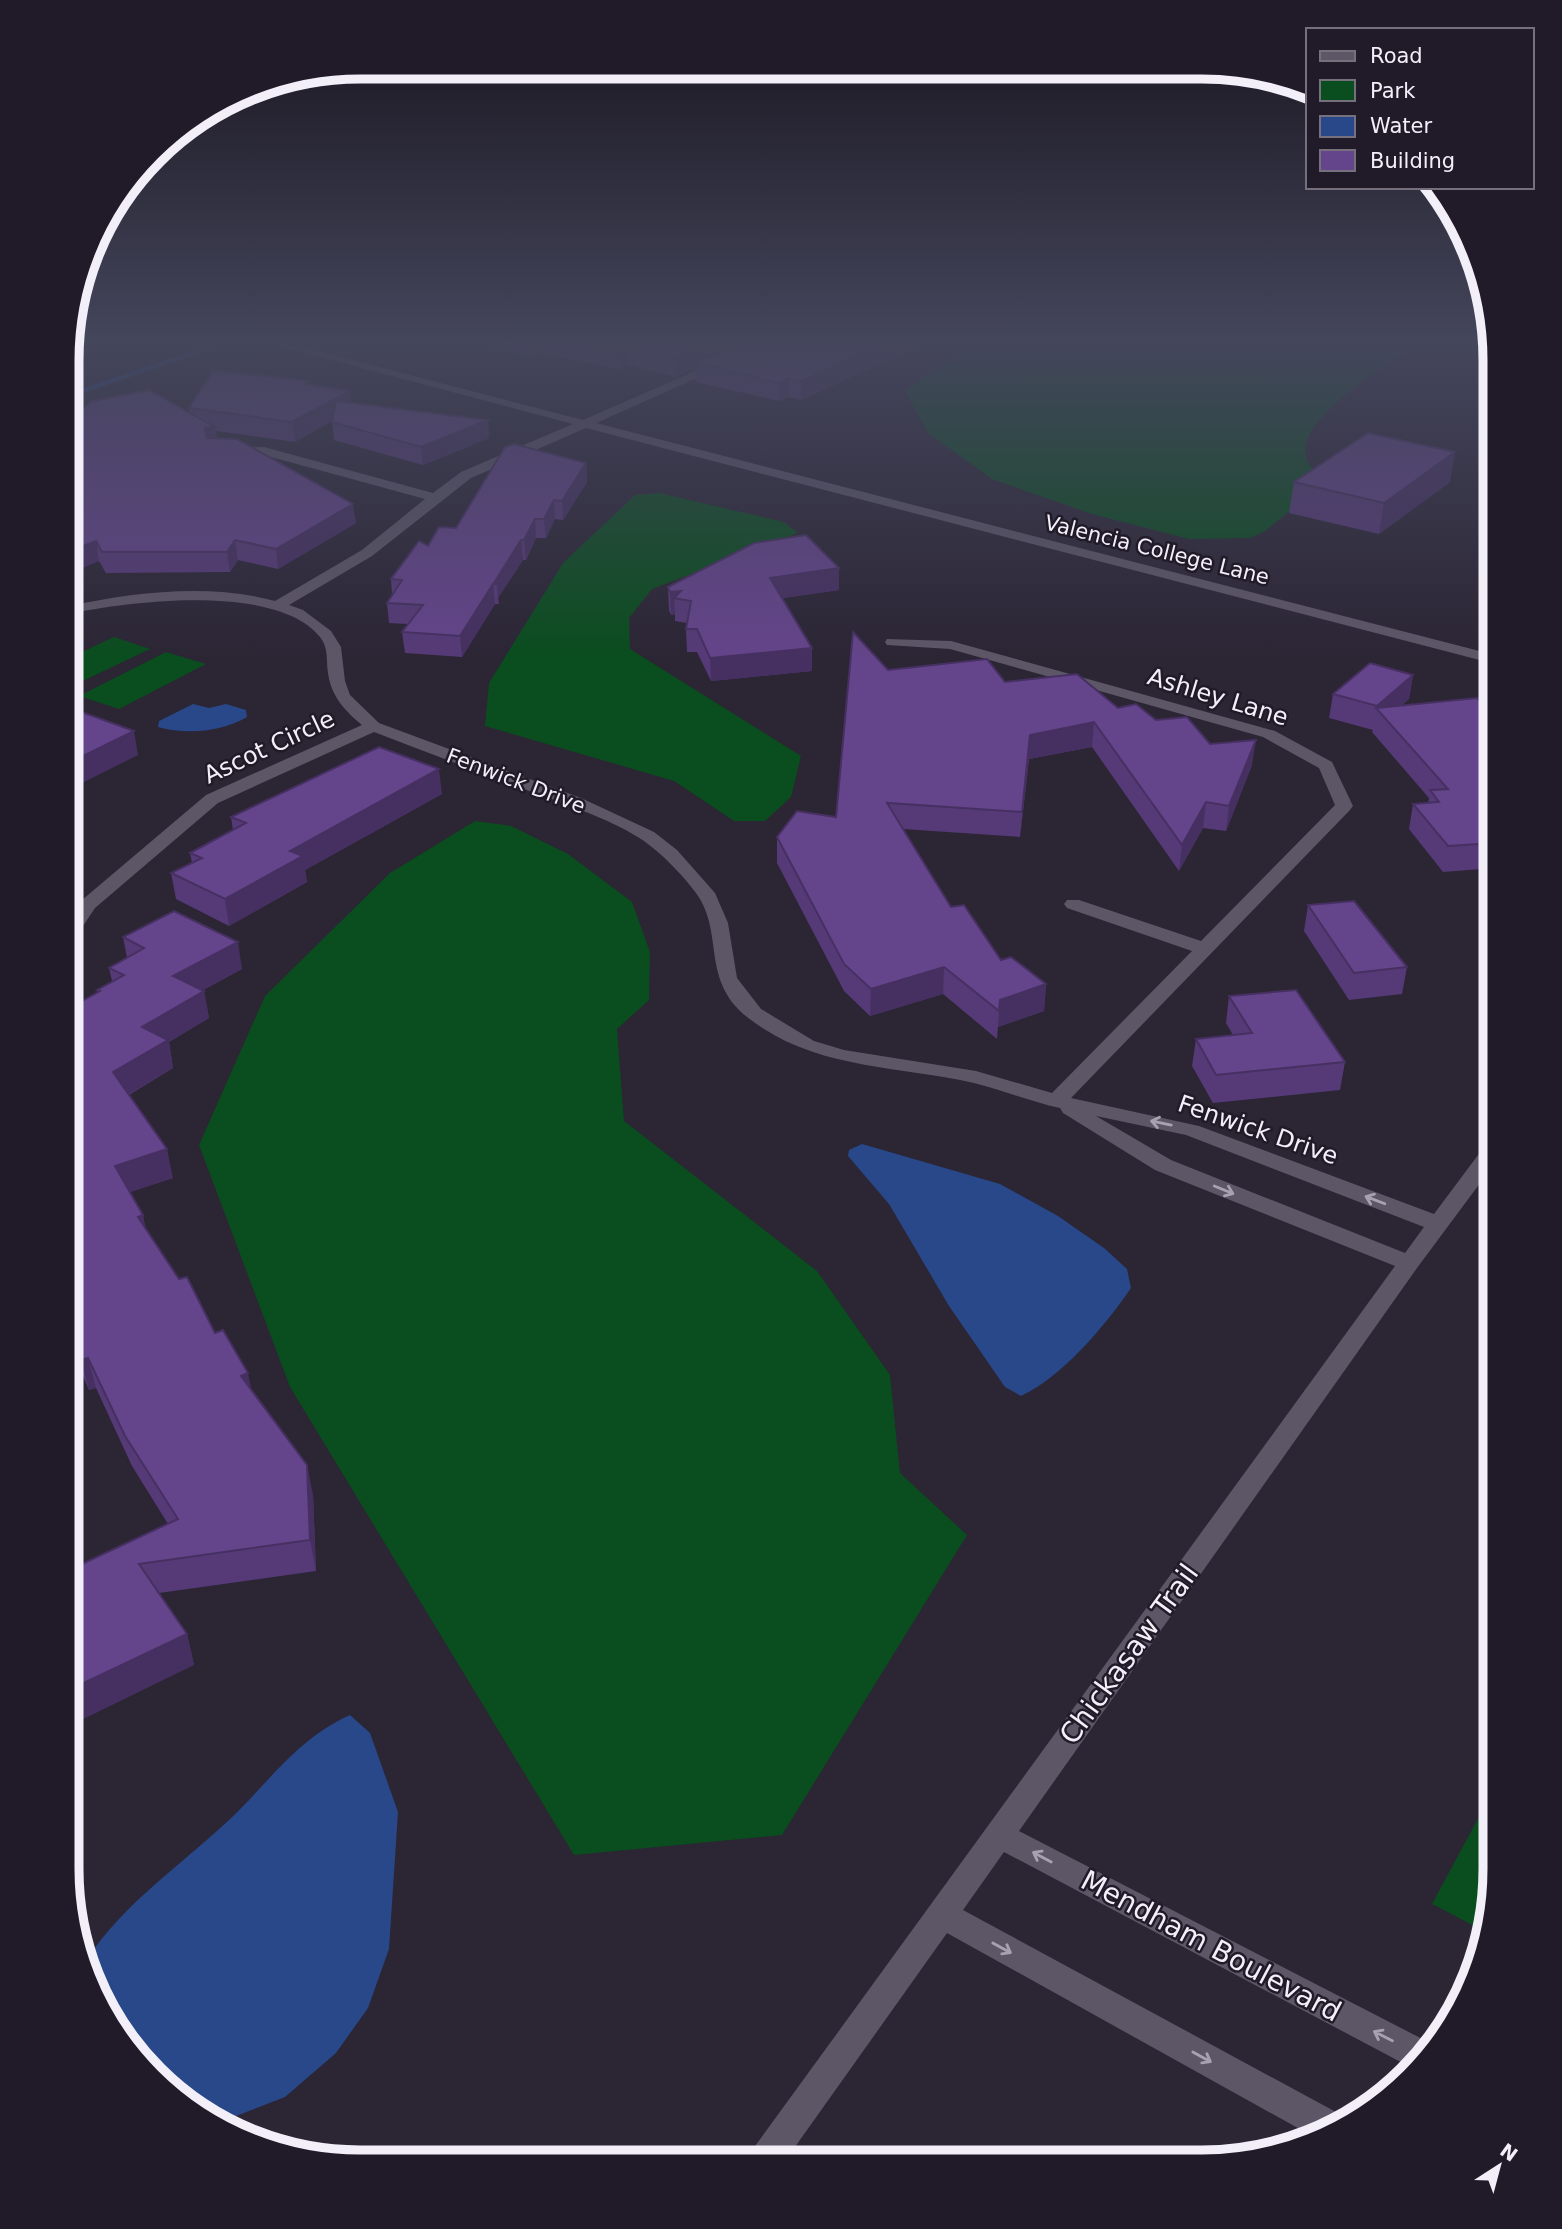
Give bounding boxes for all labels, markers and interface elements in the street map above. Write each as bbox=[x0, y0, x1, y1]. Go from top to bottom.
legend bbox=[1306, 28, 1534, 189]
text: Road bbox=[1370, 44, 1423, 68]
text: Park bbox=[1370, 79, 1416, 103]
text: Water bbox=[1370, 114, 1432, 138]
text: Building bbox=[1370, 149, 1455, 173]
street label: Valencia College Lane bbox=[1042, 510, 1272, 590]
street label: Ashley Lane bbox=[1144, 662, 1292, 732]
street label: Ascot Circle bbox=[199, 704, 339, 790]
street label: Fenwick Drive bbox=[443, 744, 589, 818]
street label: Fenwick Drive bbox=[1174, 1089, 1342, 1171]
one-way arrow bbox=[1150, 1116, 1173, 1130]
one-way arrow bbox=[1213, 1184, 1234, 1197]
one-way arrow bbox=[1364, 1192, 1386, 1205]
street label: Chickasaw Trail bbox=[1053, 1558, 1205, 1750]
one-way arrow bbox=[1032, 1850, 1052, 1864]
street label: Mendham Boulevard bbox=[1075, 1863, 1347, 2029]
one-way arrow bbox=[992, 1941, 1012, 1955]
one-way arrow bbox=[1373, 2028, 1393, 2042]
one-way arrow bbox=[1191, 2051, 1212, 2064]
north arrow bbox=[1464, 2131, 1534, 2201]
text: N bbox=[1496, 2139, 1522, 2166]

